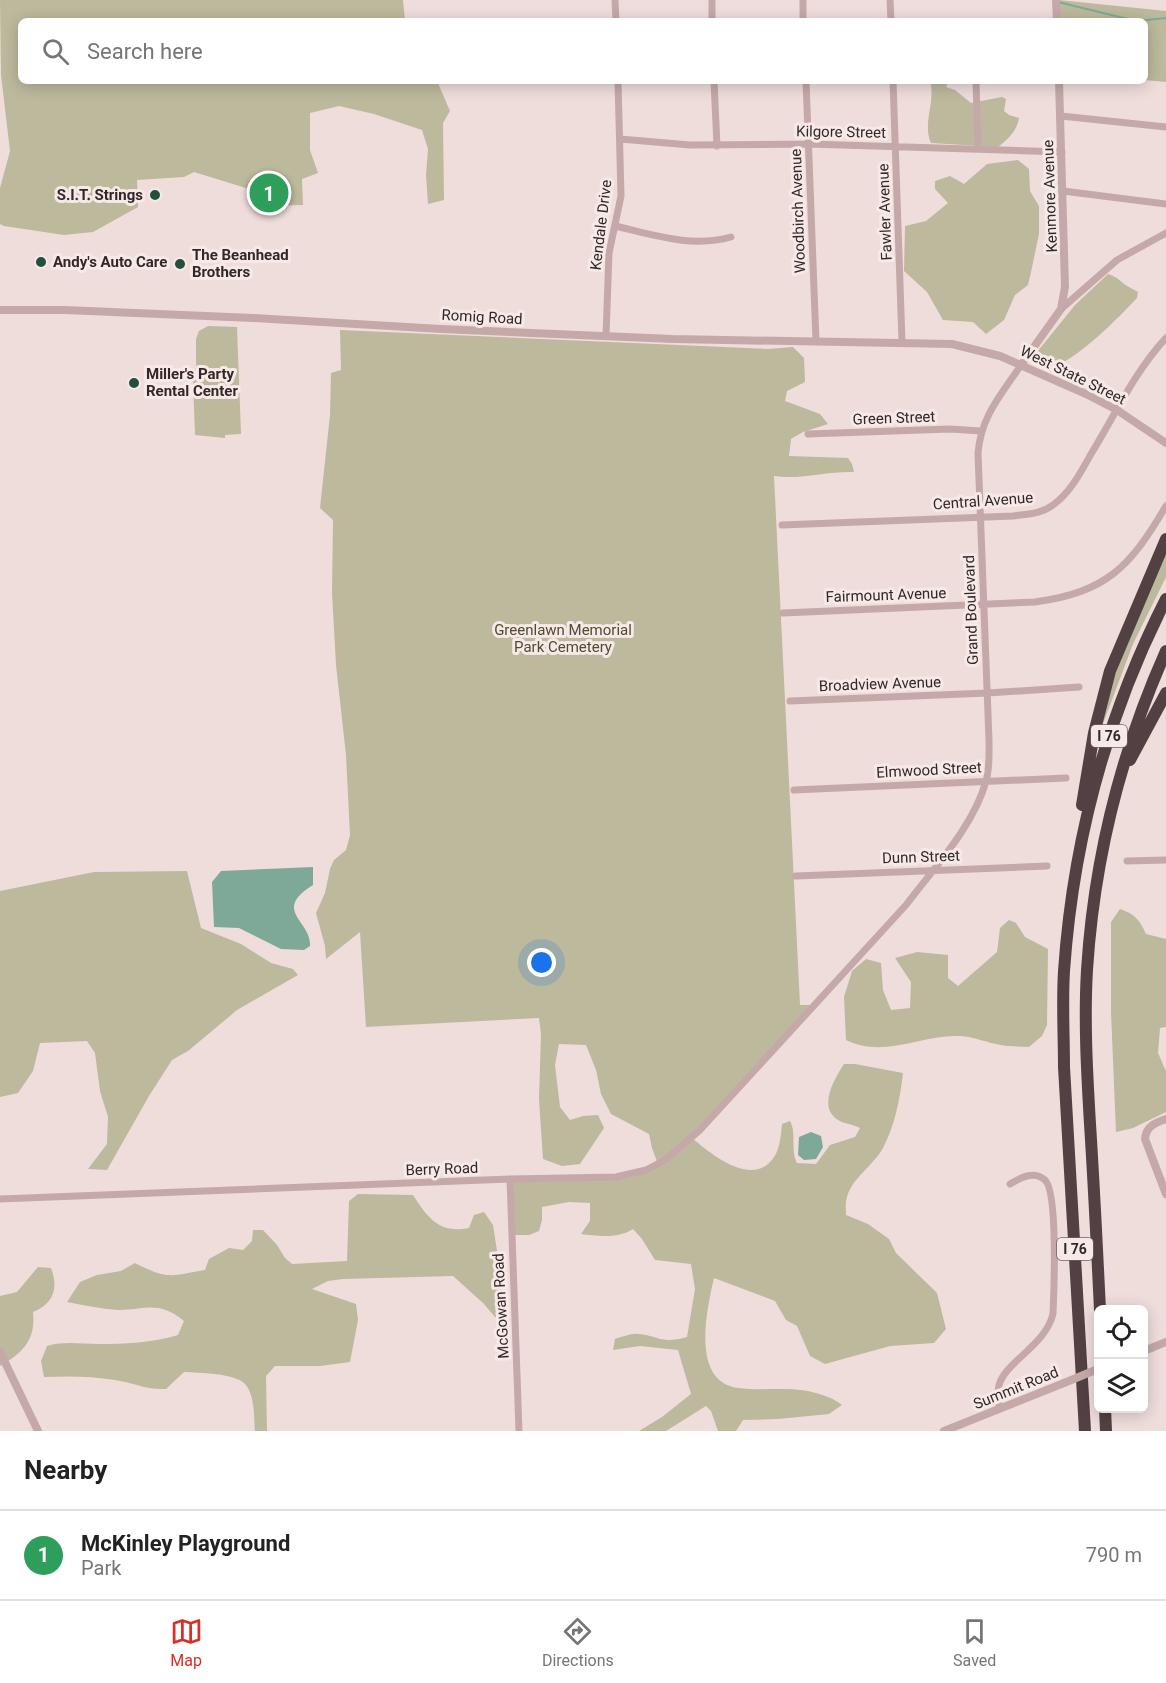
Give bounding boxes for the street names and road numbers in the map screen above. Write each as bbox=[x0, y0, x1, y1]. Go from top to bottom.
street label: Kilgore Street bbox=[796, 122, 886, 142]
street label: Kenmore Avenue bbox=[1039, 139, 1061, 253]
street label: Woodbirch Avenue bbox=[787, 148, 809, 274]
street label: Fawler Avenue bbox=[874, 163, 896, 261]
street label: Kendale Drive bbox=[587, 179, 615, 271]
street label: Romig Road bbox=[441, 306, 523, 328]
street label: West State Street bbox=[1017, 342, 1129, 408]
street label: Green Street bbox=[852, 408, 936, 428]
street label: Central Avenue bbox=[932, 489, 1034, 513]
street label: Grand Boulevard bbox=[960, 555, 982, 665]
street label: Fairmount Avenue bbox=[825, 584, 947, 606]
street label: Broadview Avenue bbox=[819, 673, 942, 695]
road number: I 76 bbox=[1091, 725, 1127, 747]
street label: Elmwood Street bbox=[876, 758, 982, 782]
street label: Dunn Street bbox=[882, 847, 960, 867]
street label: Berry Road bbox=[405, 1159, 479, 1179]
road number: I 76 bbox=[1057, 1238, 1093, 1260]
street label: McGowan Road bbox=[489, 1253, 513, 1359]
street label: Summit Road bbox=[971, 1363, 1061, 1413]

